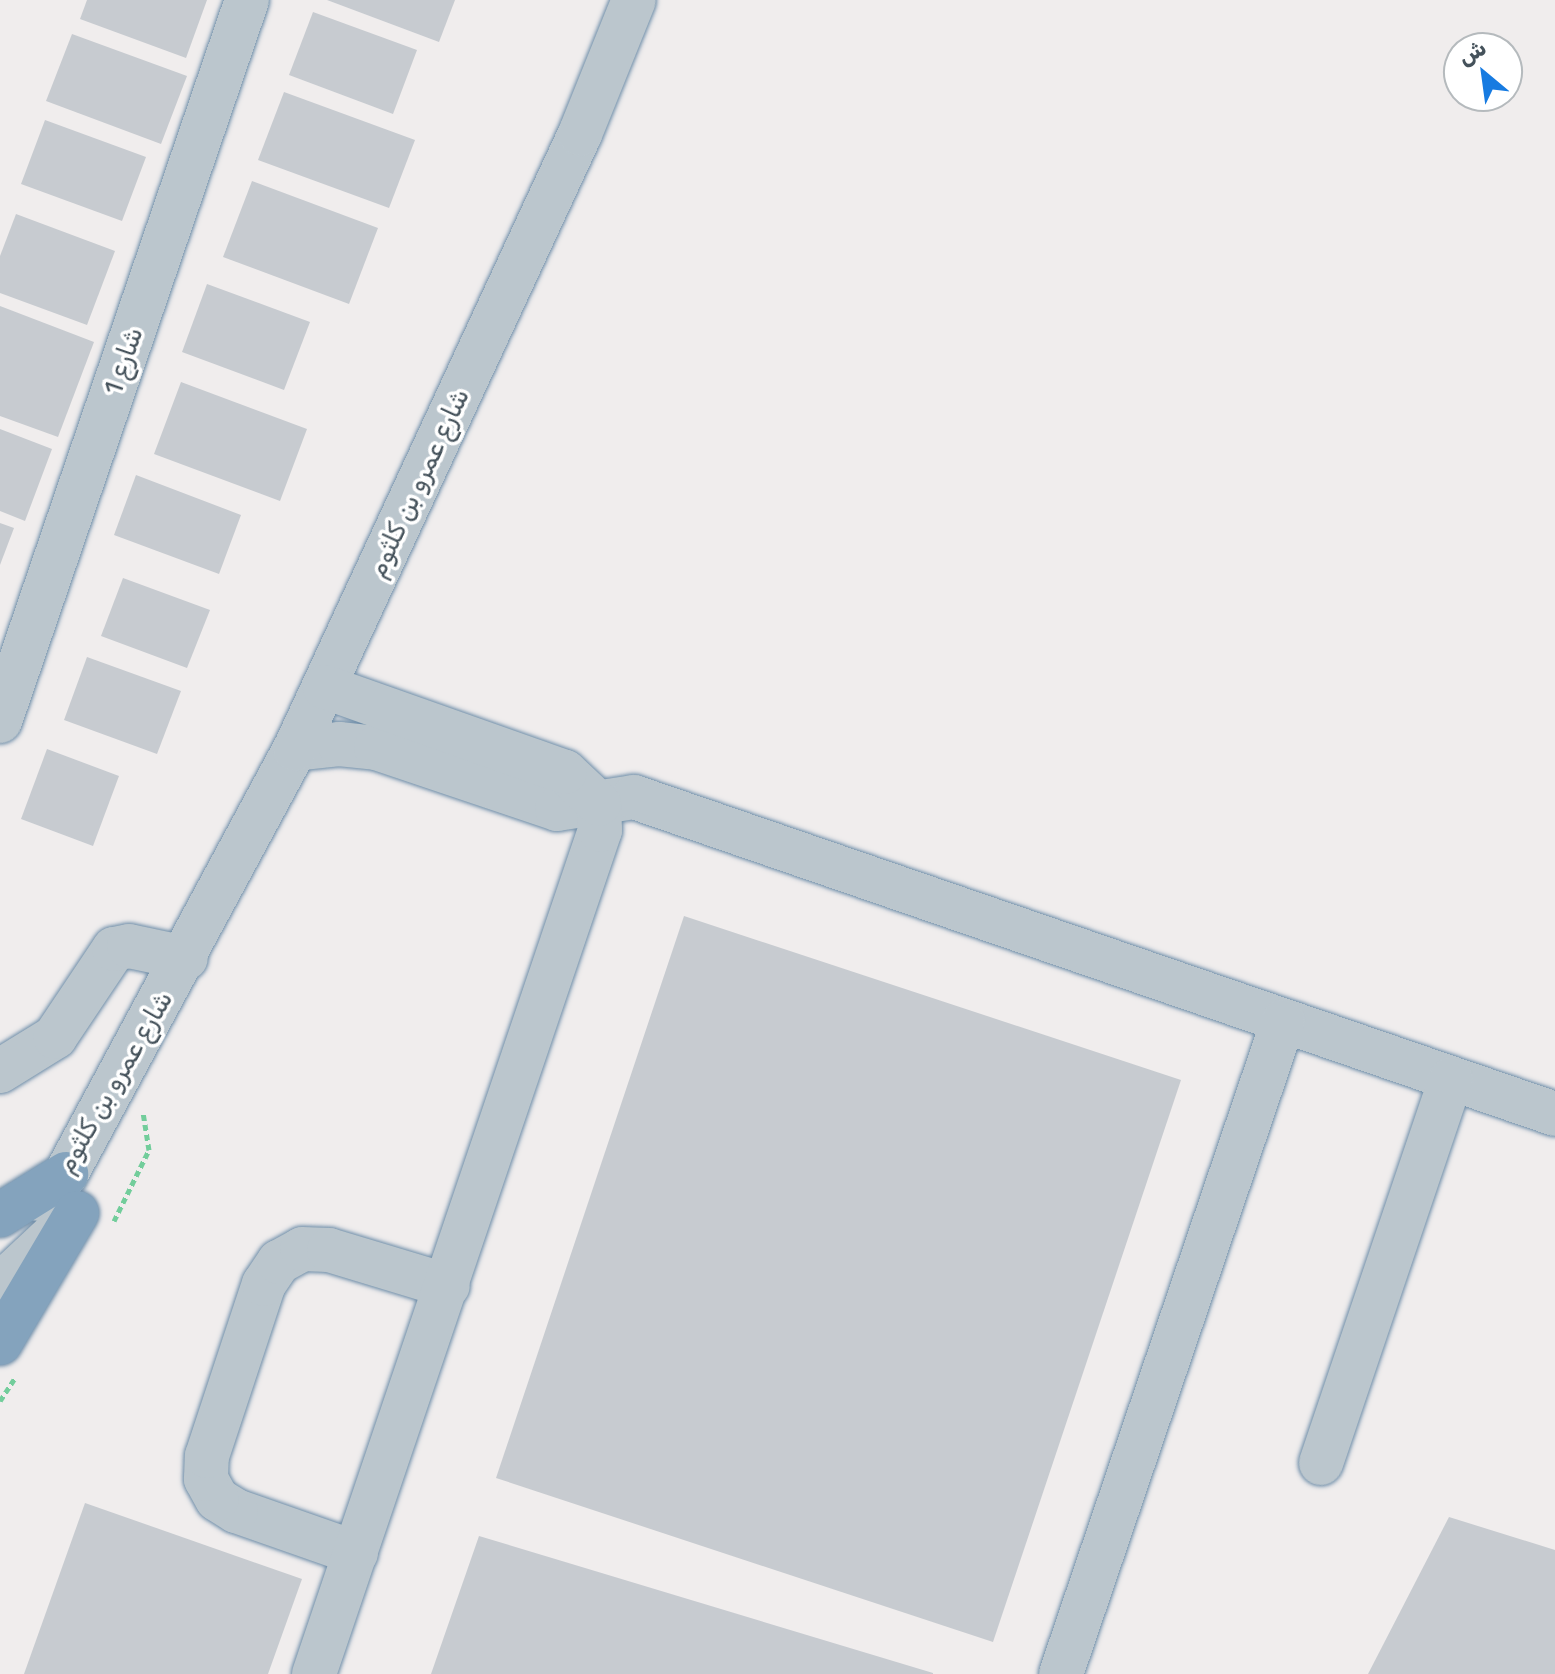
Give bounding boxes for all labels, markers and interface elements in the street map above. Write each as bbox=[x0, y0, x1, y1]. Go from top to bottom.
north arrow bbox=[1443, 32, 1523, 112]
text: ش bbox=[1453, 34, 1491, 71]
street label: شارع 1 bbox=[98, 323, 150, 399]
street label: شارع عمرو بن كلثوم bbox=[362, 384, 476, 582]
street label: شارع عمرو بن كلثوم bbox=[50, 986, 180, 1178]

